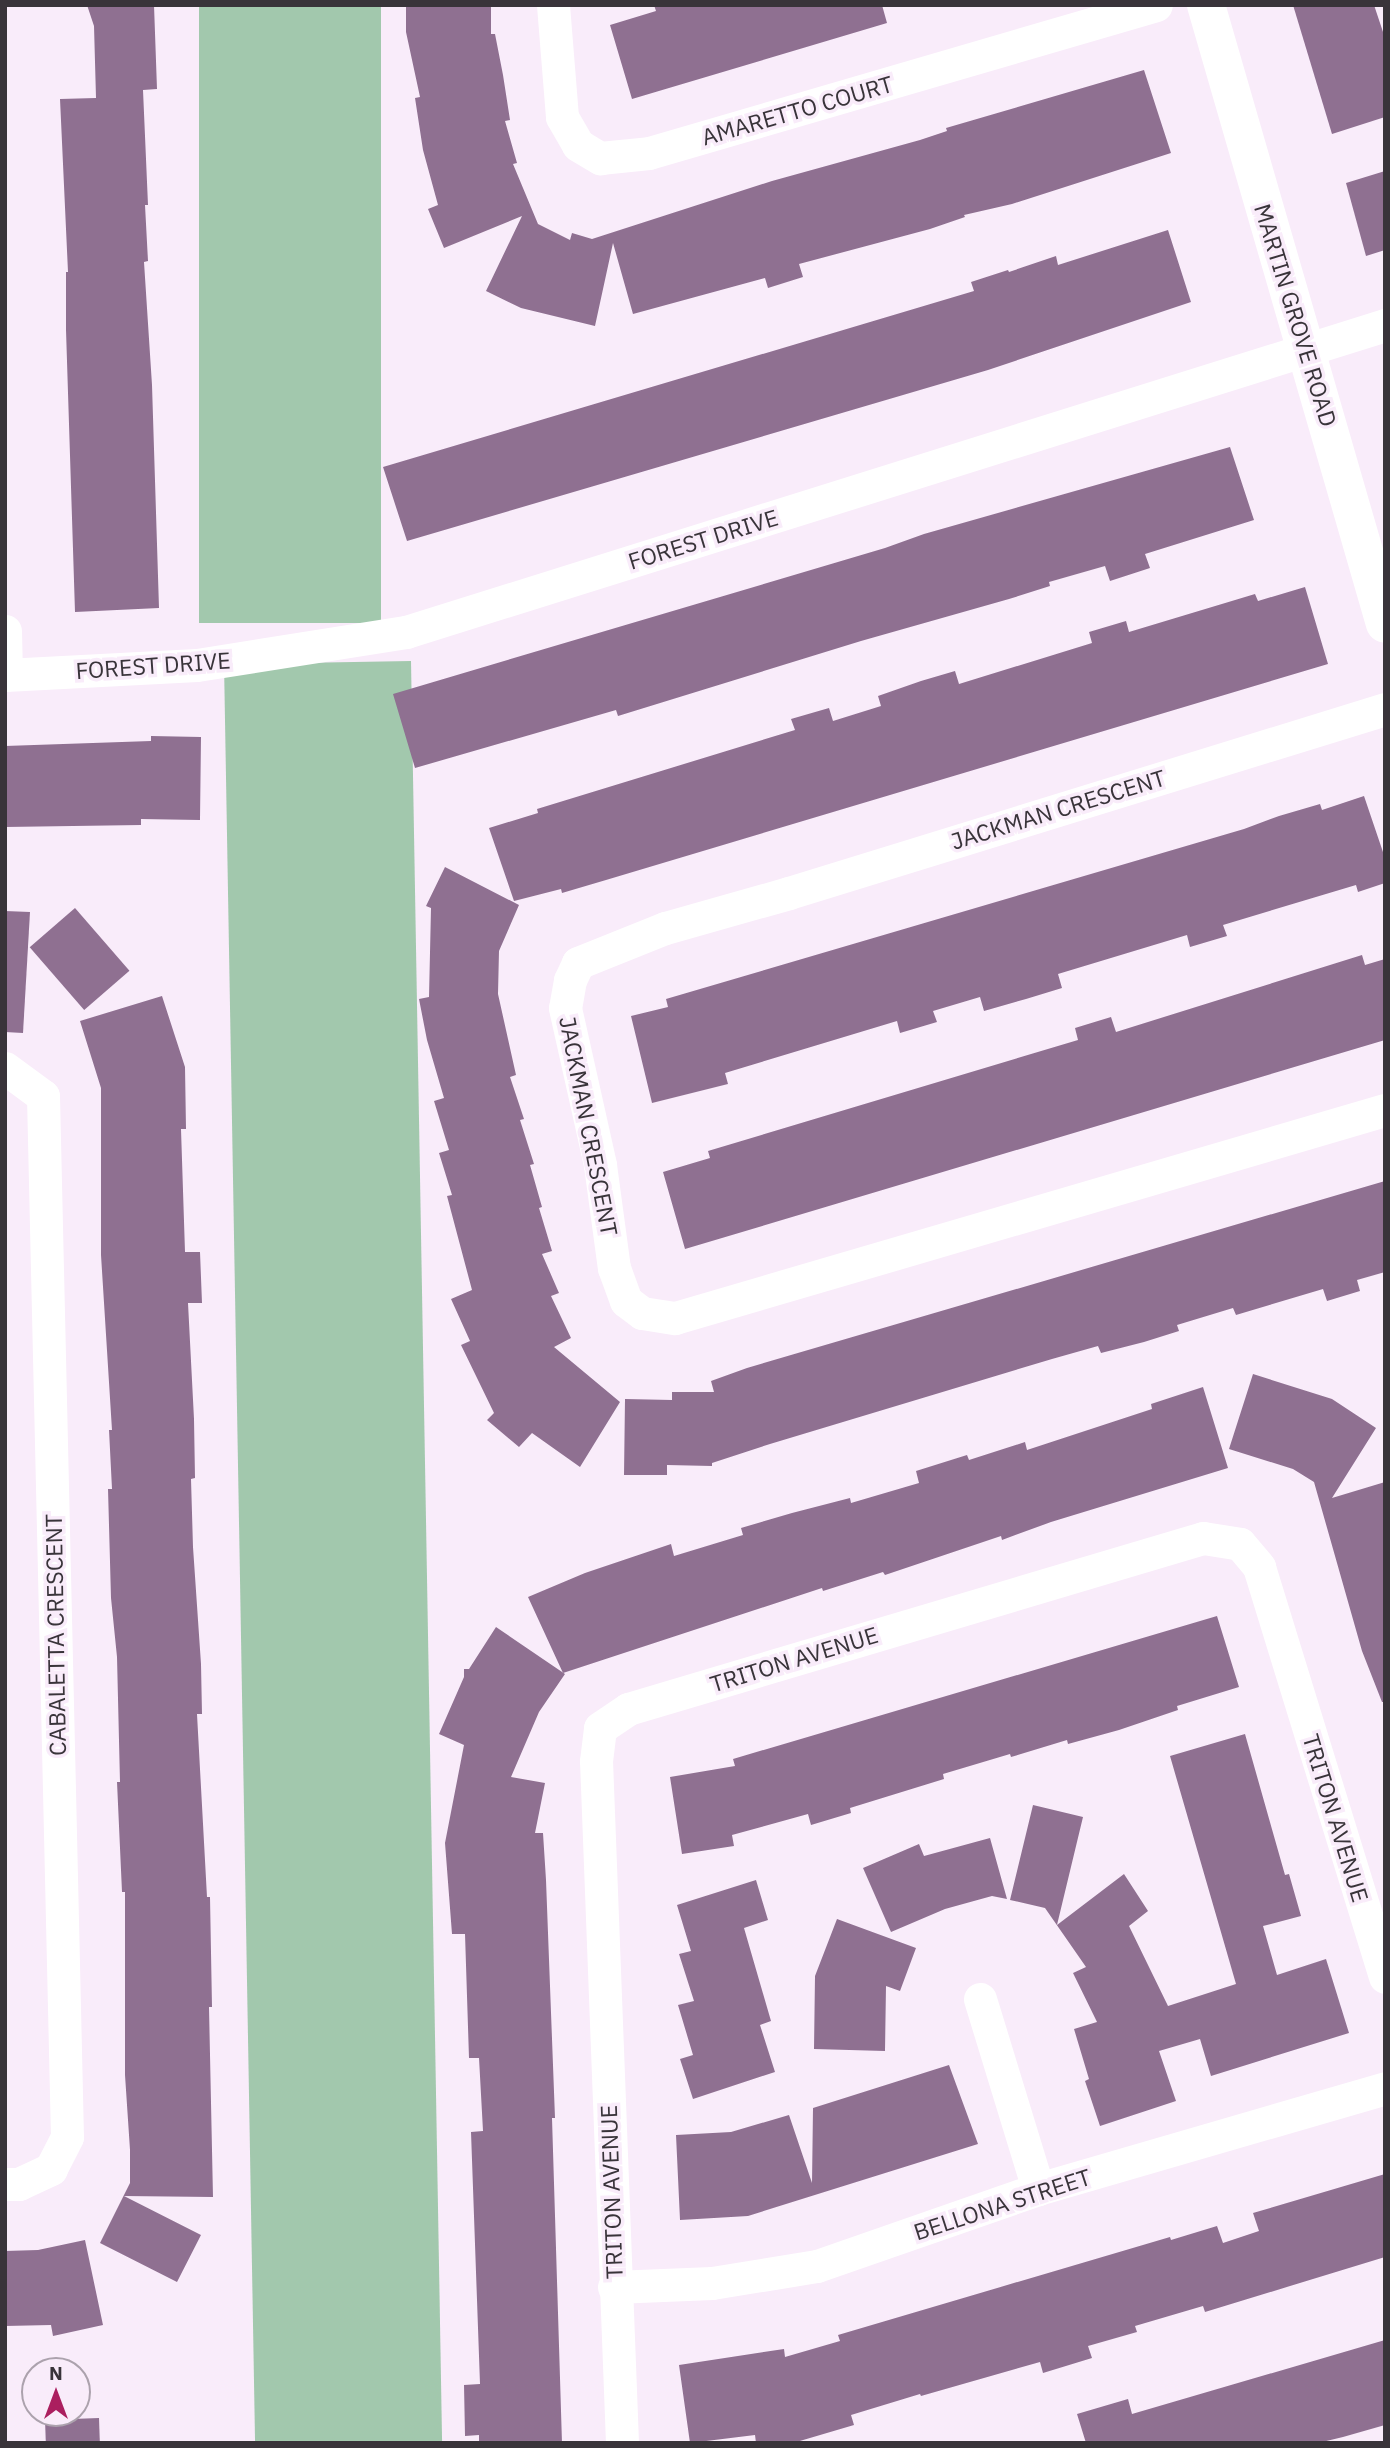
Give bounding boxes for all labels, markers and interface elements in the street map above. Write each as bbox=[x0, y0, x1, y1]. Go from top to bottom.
street label: AMARETTO COURT bbox=[698, 70, 896, 150]
street label: MARTIN GROVE ROAD bbox=[1249, 200, 1343, 430]
street label: FOREST DRIVE bbox=[625, 503, 781, 575]
street label: FOREST DRIVE bbox=[75, 646, 231, 684]
street label: JACKMAN CRESCENT bbox=[947, 763, 1169, 855]
street label: JACKMAN CRESCENT bbox=[554, 1014, 624, 1238]
street label: CABALETTA CRESCENT bbox=[39, 1514, 71, 1756]
street label: TRITON AVENUE bbox=[707, 1620, 881, 1698]
street label: TRITON AVENUE bbox=[1297, 1731, 1375, 1905]
street label: TRITON AVENUE bbox=[594, 2105, 628, 2279]
street label: BELLONA STREET bbox=[910, 2162, 1094, 2246]
north arrow bbox=[21, 2357, 91, 2427]
text: N bbox=[49, 2361, 63, 2385]

